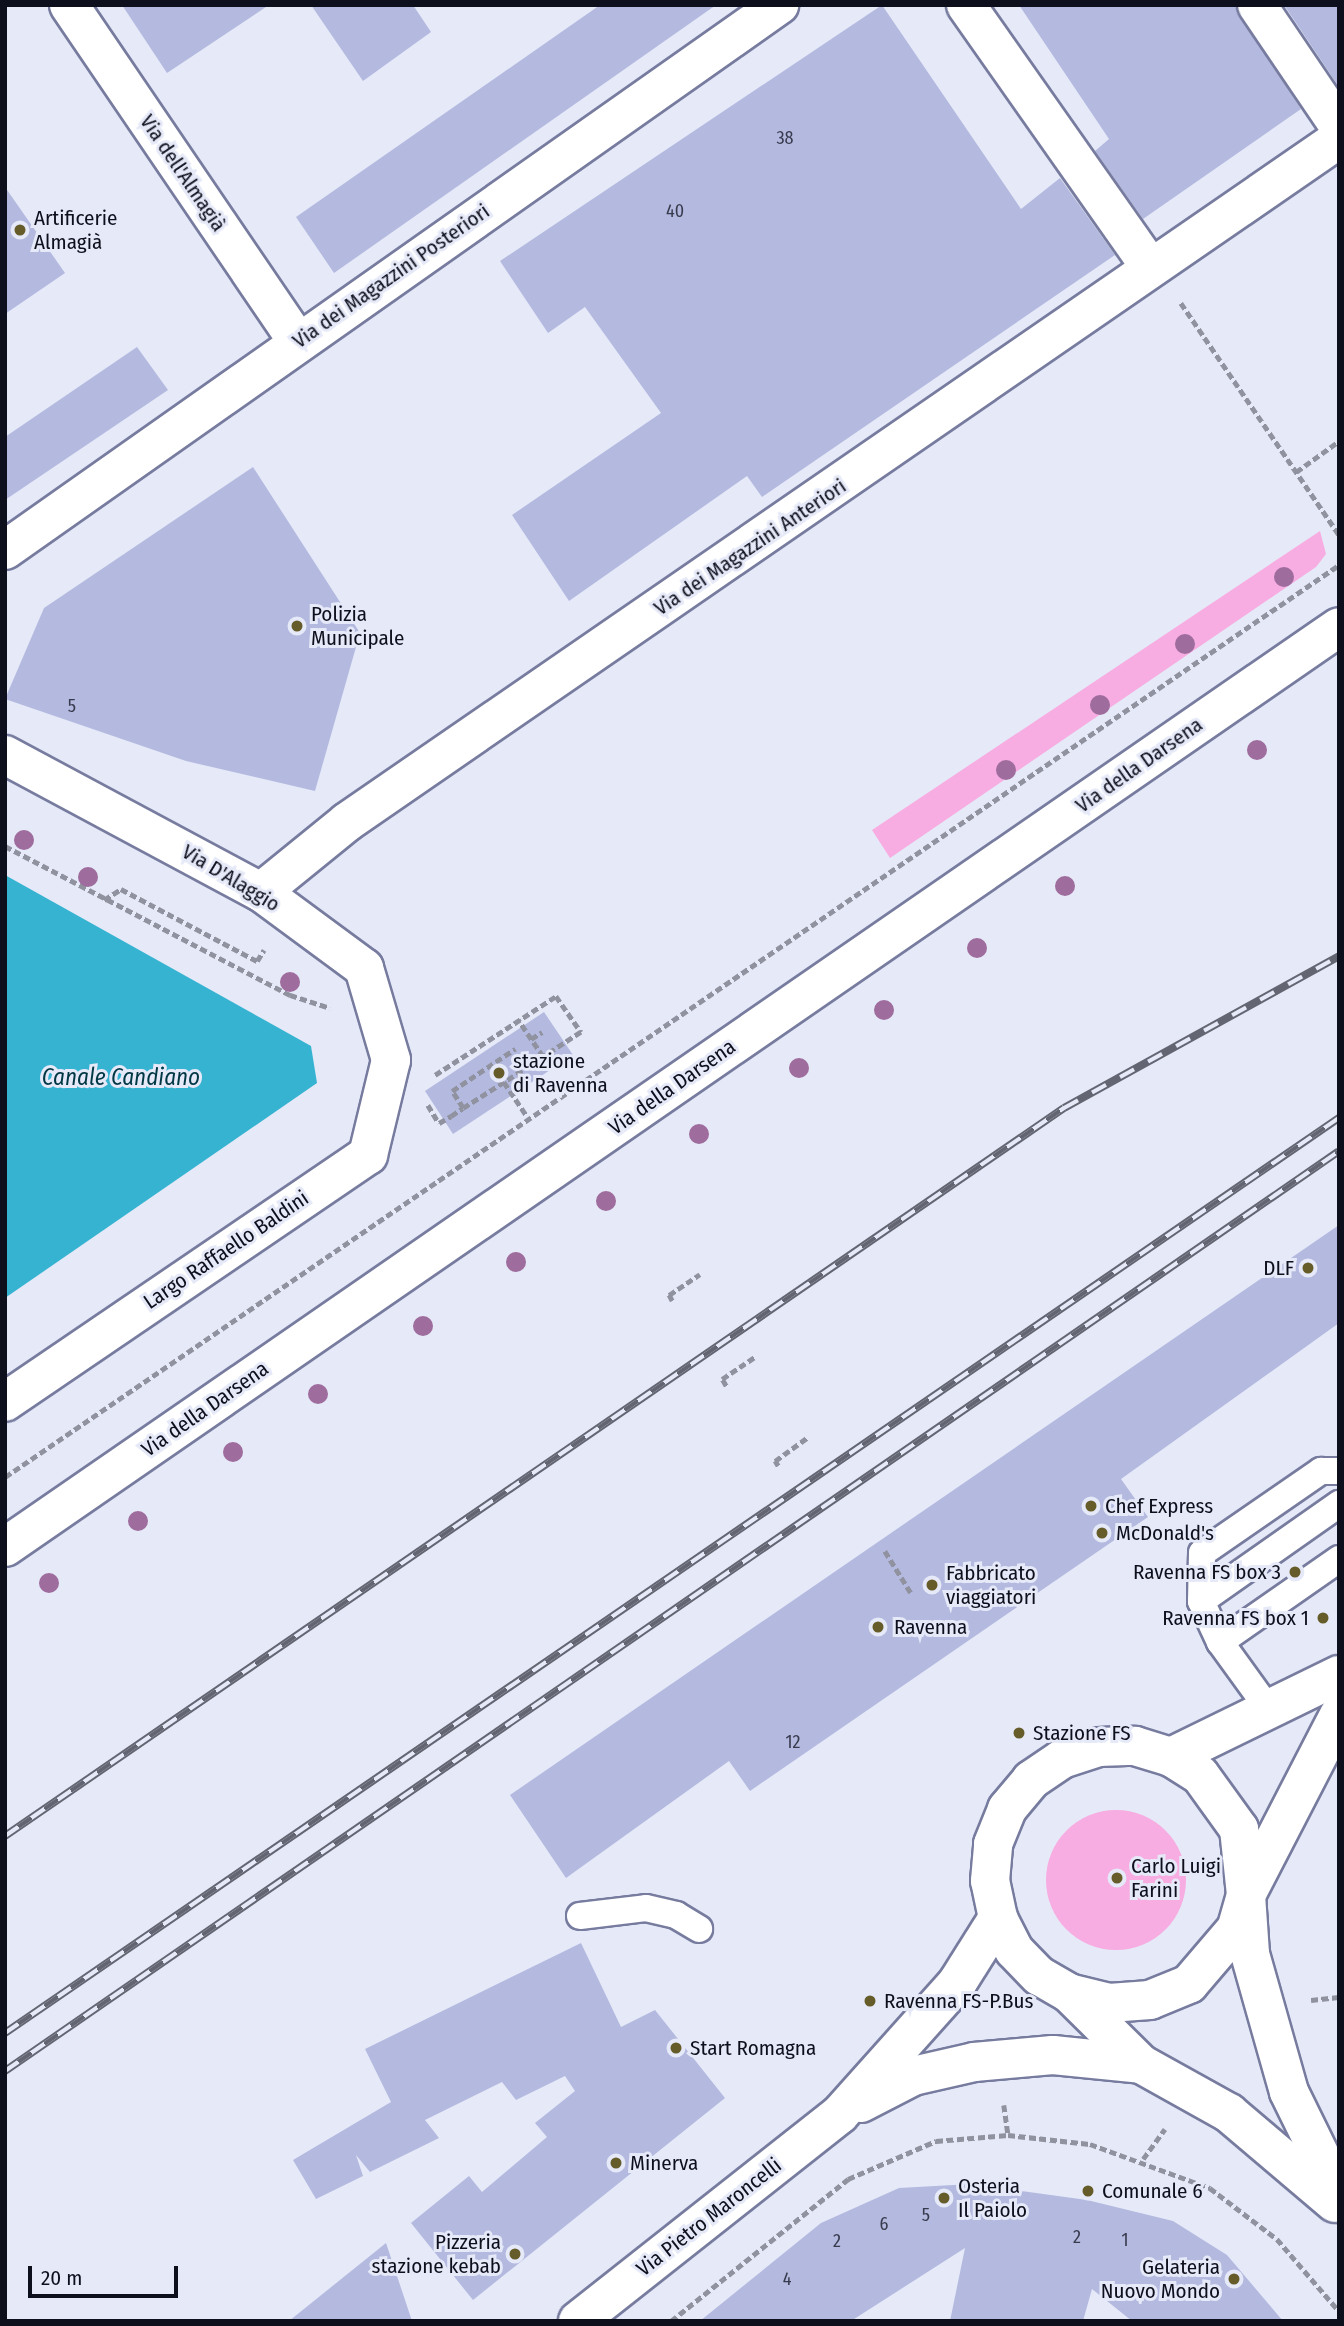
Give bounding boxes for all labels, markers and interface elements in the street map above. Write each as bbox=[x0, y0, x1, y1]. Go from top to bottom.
street label: Via dell'Almagià bbox=[135, 110, 231, 236]
house number: 38 bbox=[776, 127, 794, 149]
street label: Via dei Magazzini Posteriori bbox=[288, 198, 494, 354]
house number: 40 bbox=[666, 200, 684, 222]
place label: Artificerie Almagià bbox=[34, 205, 117, 255]
marker: Artificerie Almagià bbox=[12, 222, 28, 238]
street label: Via dei Magazzini Anteriori bbox=[649, 473, 851, 621]
place label: Polizia Municipale bbox=[311, 601, 404, 651]
marker: Polizia Municipale bbox=[289, 618, 305, 634]
house number: 5 bbox=[68, 695, 76, 717]
street label: Via della Darsena bbox=[1071, 712, 1207, 818]
street label: Via D'Alaggio bbox=[178, 839, 284, 917]
street label: Via della Darsena bbox=[604, 1034, 740, 1140]
place label: stazione di Ravenna bbox=[513, 1048, 608, 1098]
water label: Canale Candiano bbox=[42, 1063, 200, 1091]
marker: stazione di Ravenna bbox=[491, 1065, 507, 1081]
street label: Largo Raffaello Baldini bbox=[139, 1185, 313, 1315]
place label: DLF bbox=[1263, 1255, 1294, 1281]
marker: DLF bbox=[1300, 1260, 1316, 1276]
street label: Via della Darsena bbox=[137, 1356, 273, 1462]
place label: Chef Express bbox=[1105, 1493, 1213, 1519]
marker: Chef Express bbox=[1083, 1498, 1099, 1514]
place label: McDonald's bbox=[1116, 1520, 1214, 1546]
marker: McDonald's bbox=[1094, 1525, 1110, 1541]
place label: Ravenna FS box 3 bbox=[1133, 1559, 1281, 1585]
place label: Fabbricato viaggiatori bbox=[946, 1560, 1036, 1610]
marker: Ravenna FS box 3 bbox=[1287, 1564, 1303, 1580]
marker: Fabbricato viaggiatori bbox=[924, 1577, 940, 1593]
place label: Ravenna FS box 1 bbox=[1162, 1605, 1309, 1631]
marker: Ravenna FS box 1 bbox=[1315, 1610, 1331, 1626]
place label: Ravenna bbox=[894, 1614, 967, 1640]
marker: Ravenna bbox=[868, 1617, 888, 1637]
place label: Stazione FS bbox=[1033, 1720, 1131, 1746]
marker: Stazione FS bbox=[1011, 1725, 1027, 1741]
house number: 12 bbox=[786, 1731, 800, 1753]
place label: Carlo Luigi Farini bbox=[1131, 1853, 1221, 1903]
marker: Carlo Luigi Farini bbox=[1109, 1870, 1125, 1886]
place label: Ravenna FS-P.Bus bbox=[884, 1988, 1033, 2014]
marker: Ravenna FS-P.Bus bbox=[862, 1993, 878, 2009]
place label: Start Romagna bbox=[690, 2035, 816, 2061]
marker: Start Romagna bbox=[668, 2040, 684, 2056]
place label: Minerva bbox=[630, 2150, 698, 2176]
street label: Via Pietro Maroncelli bbox=[632, 2153, 786, 2281]
marker: Minerva bbox=[608, 2155, 624, 2171]
place label: Osteria Il Paiolo bbox=[958, 2173, 1027, 2223]
place label: Comunale 6 bbox=[1102, 2178, 1203, 2204]
marker: Comunale 6 bbox=[1080, 2183, 1096, 2199]
marker: Osteria Il Paiolo bbox=[936, 2190, 952, 2206]
house number: 5 bbox=[922, 2204, 930, 2226]
house number: 6 bbox=[880, 2213, 888, 2235]
house number: 2 bbox=[1073, 2226, 1081, 2248]
place label: Pizzeria stazione kebab bbox=[372, 2229, 501, 2279]
house number: 1 bbox=[1121, 2229, 1129, 2251]
house number: 2 bbox=[833, 2230, 841, 2252]
marker: Pizzeria stazione kebab bbox=[507, 2246, 523, 2262]
scale bar bbox=[32, 2252, 182, 2296]
place label: Gelateria Nuovo Mondo bbox=[1101, 2254, 1220, 2304]
text: 20 m bbox=[41, 2265, 82, 2291]
house number: 4 bbox=[783, 2268, 791, 2290]
marker: Gelateria Nuovo Mondo bbox=[1226, 2271, 1242, 2287]

